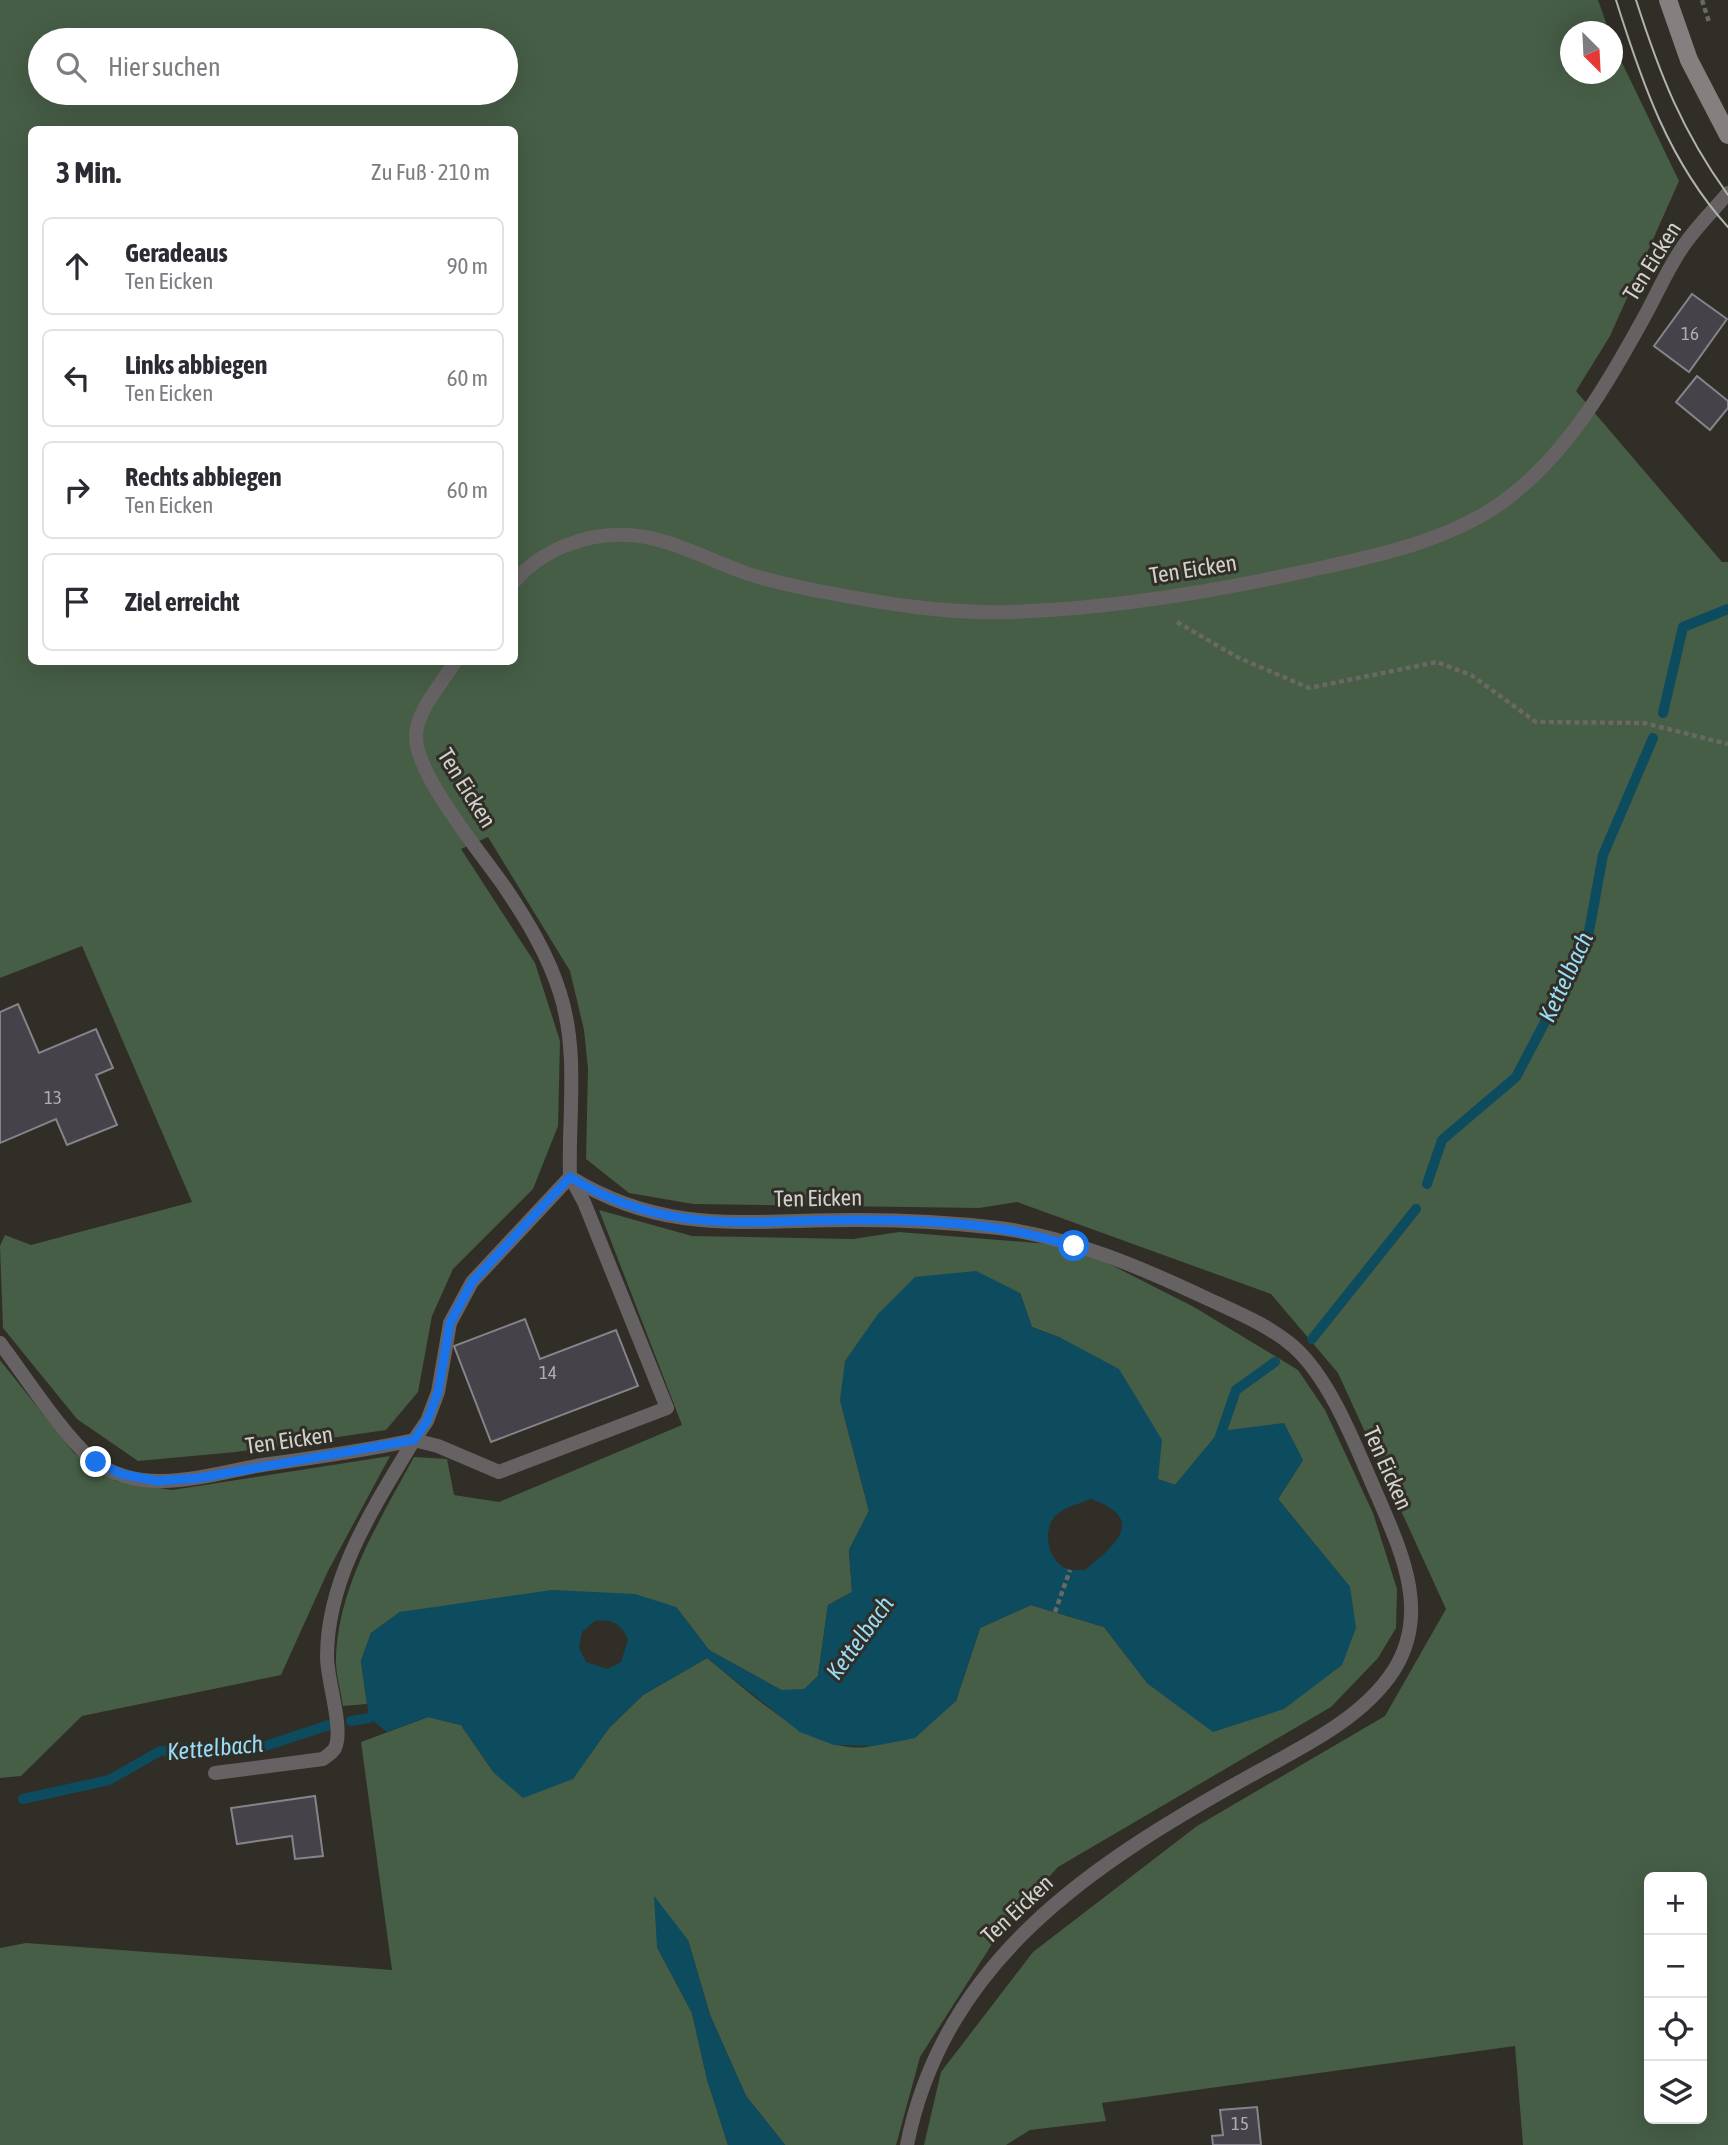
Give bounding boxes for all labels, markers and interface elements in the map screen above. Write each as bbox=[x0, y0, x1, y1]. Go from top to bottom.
north arrow bbox=[1560, 21, 1623, 84]
search box bbox=[28, 28, 518, 105]
icon: search bbox=[52, 48, 90, 86]
text: Hier suchen bbox=[108, 52, 221, 82]
text: 3 Min. bbox=[56, 155, 121, 189]
text: Zu Fuß · 210 m bbox=[371, 159, 490, 185]
street label: Ten Eicken bbox=[1618, 217, 1686, 305]
text: Geradeaus bbox=[125, 238, 228, 268]
icon: ahead bbox=[58, 247, 96, 285]
text: 90 m bbox=[447, 253, 488, 279]
text: Ten Eicken bbox=[125, 268, 213, 294]
house number: 16 bbox=[1681, 322, 1699, 344]
text: Links abbiegen bbox=[125, 350, 267, 380]
icon: left bbox=[58, 359, 96, 397]
text: 60 m bbox=[447, 365, 488, 391]
text: Ten Eicken bbox=[125, 380, 213, 406]
text: Rechts abbiegen bbox=[125, 462, 282, 492]
icon: right bbox=[58, 471, 96, 509]
text: 60 m bbox=[447, 477, 488, 503]
text: Ten Eicken bbox=[125, 492, 213, 518]
street label: Ten Eicken bbox=[1147, 549, 1239, 589]
icon: arrive bbox=[58, 583, 96, 621]
text: Ziel erreicht bbox=[125, 587, 240, 617]
street label: Ten Eicken bbox=[433, 744, 501, 832]
water label: Kettelbach bbox=[1533, 927, 1598, 1026]
house number: 13 bbox=[44, 1086, 62, 1108]
street label: Ten Eicken bbox=[774, 1184, 862, 1212]
route start bbox=[1058, 1230, 1089, 1261]
house number: 14 bbox=[539, 1361, 557, 1383]
street label: Ten Eicken bbox=[243, 1421, 335, 1459]
street label: Ten Eicken bbox=[1358, 1422, 1418, 1514]
route end bbox=[80, 1446, 111, 1477]
water label: Kettelbach bbox=[820, 1591, 899, 1685]
water label: Kettelbach bbox=[166, 1730, 264, 1765]
street label: Ten Eicken bbox=[976, 1869, 1058, 1949]
map controls bbox=[1644, 1872, 1707, 2124]
button: + bbox=[1644, 1872, 1707, 1935]
button: − bbox=[1644, 1935, 1707, 1998]
button: locate bbox=[1644, 1998, 1707, 2061]
button: layers bbox=[1644, 2061, 1707, 2124]
house number: 15 bbox=[1231, 2112, 1249, 2134]

